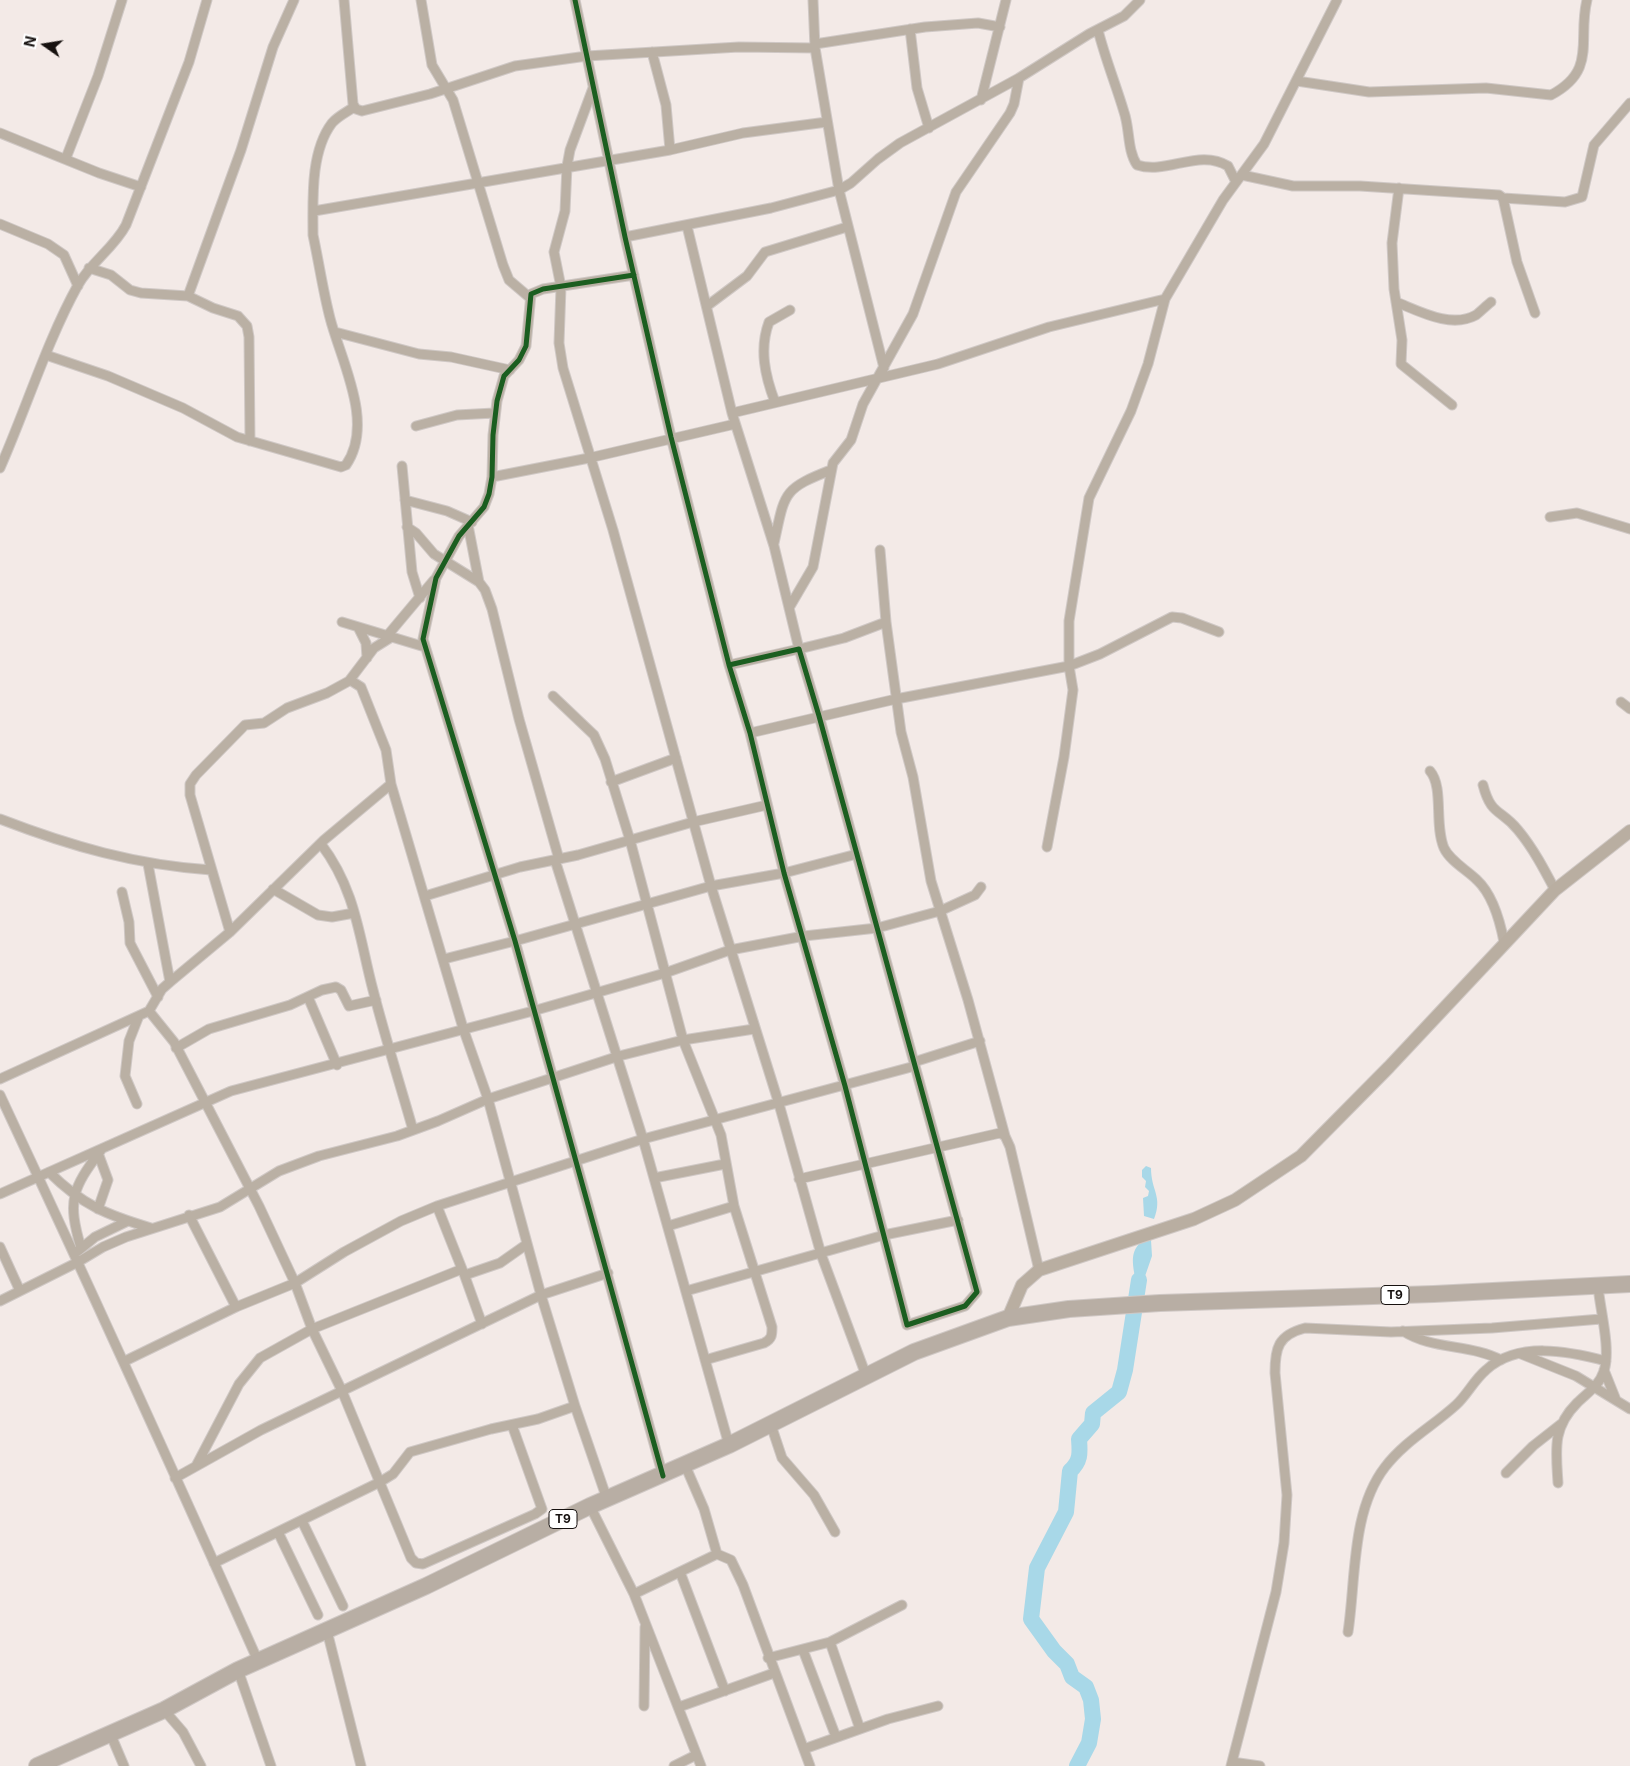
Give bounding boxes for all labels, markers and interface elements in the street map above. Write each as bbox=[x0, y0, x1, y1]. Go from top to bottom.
north arrow bbox=[20, 20, 70, 70]
text: N bbox=[20, 34, 39, 49]
road number: T9 bbox=[1381, 1286, 1409, 1304]
road number: T9 bbox=[549, 1510, 577, 1528]

